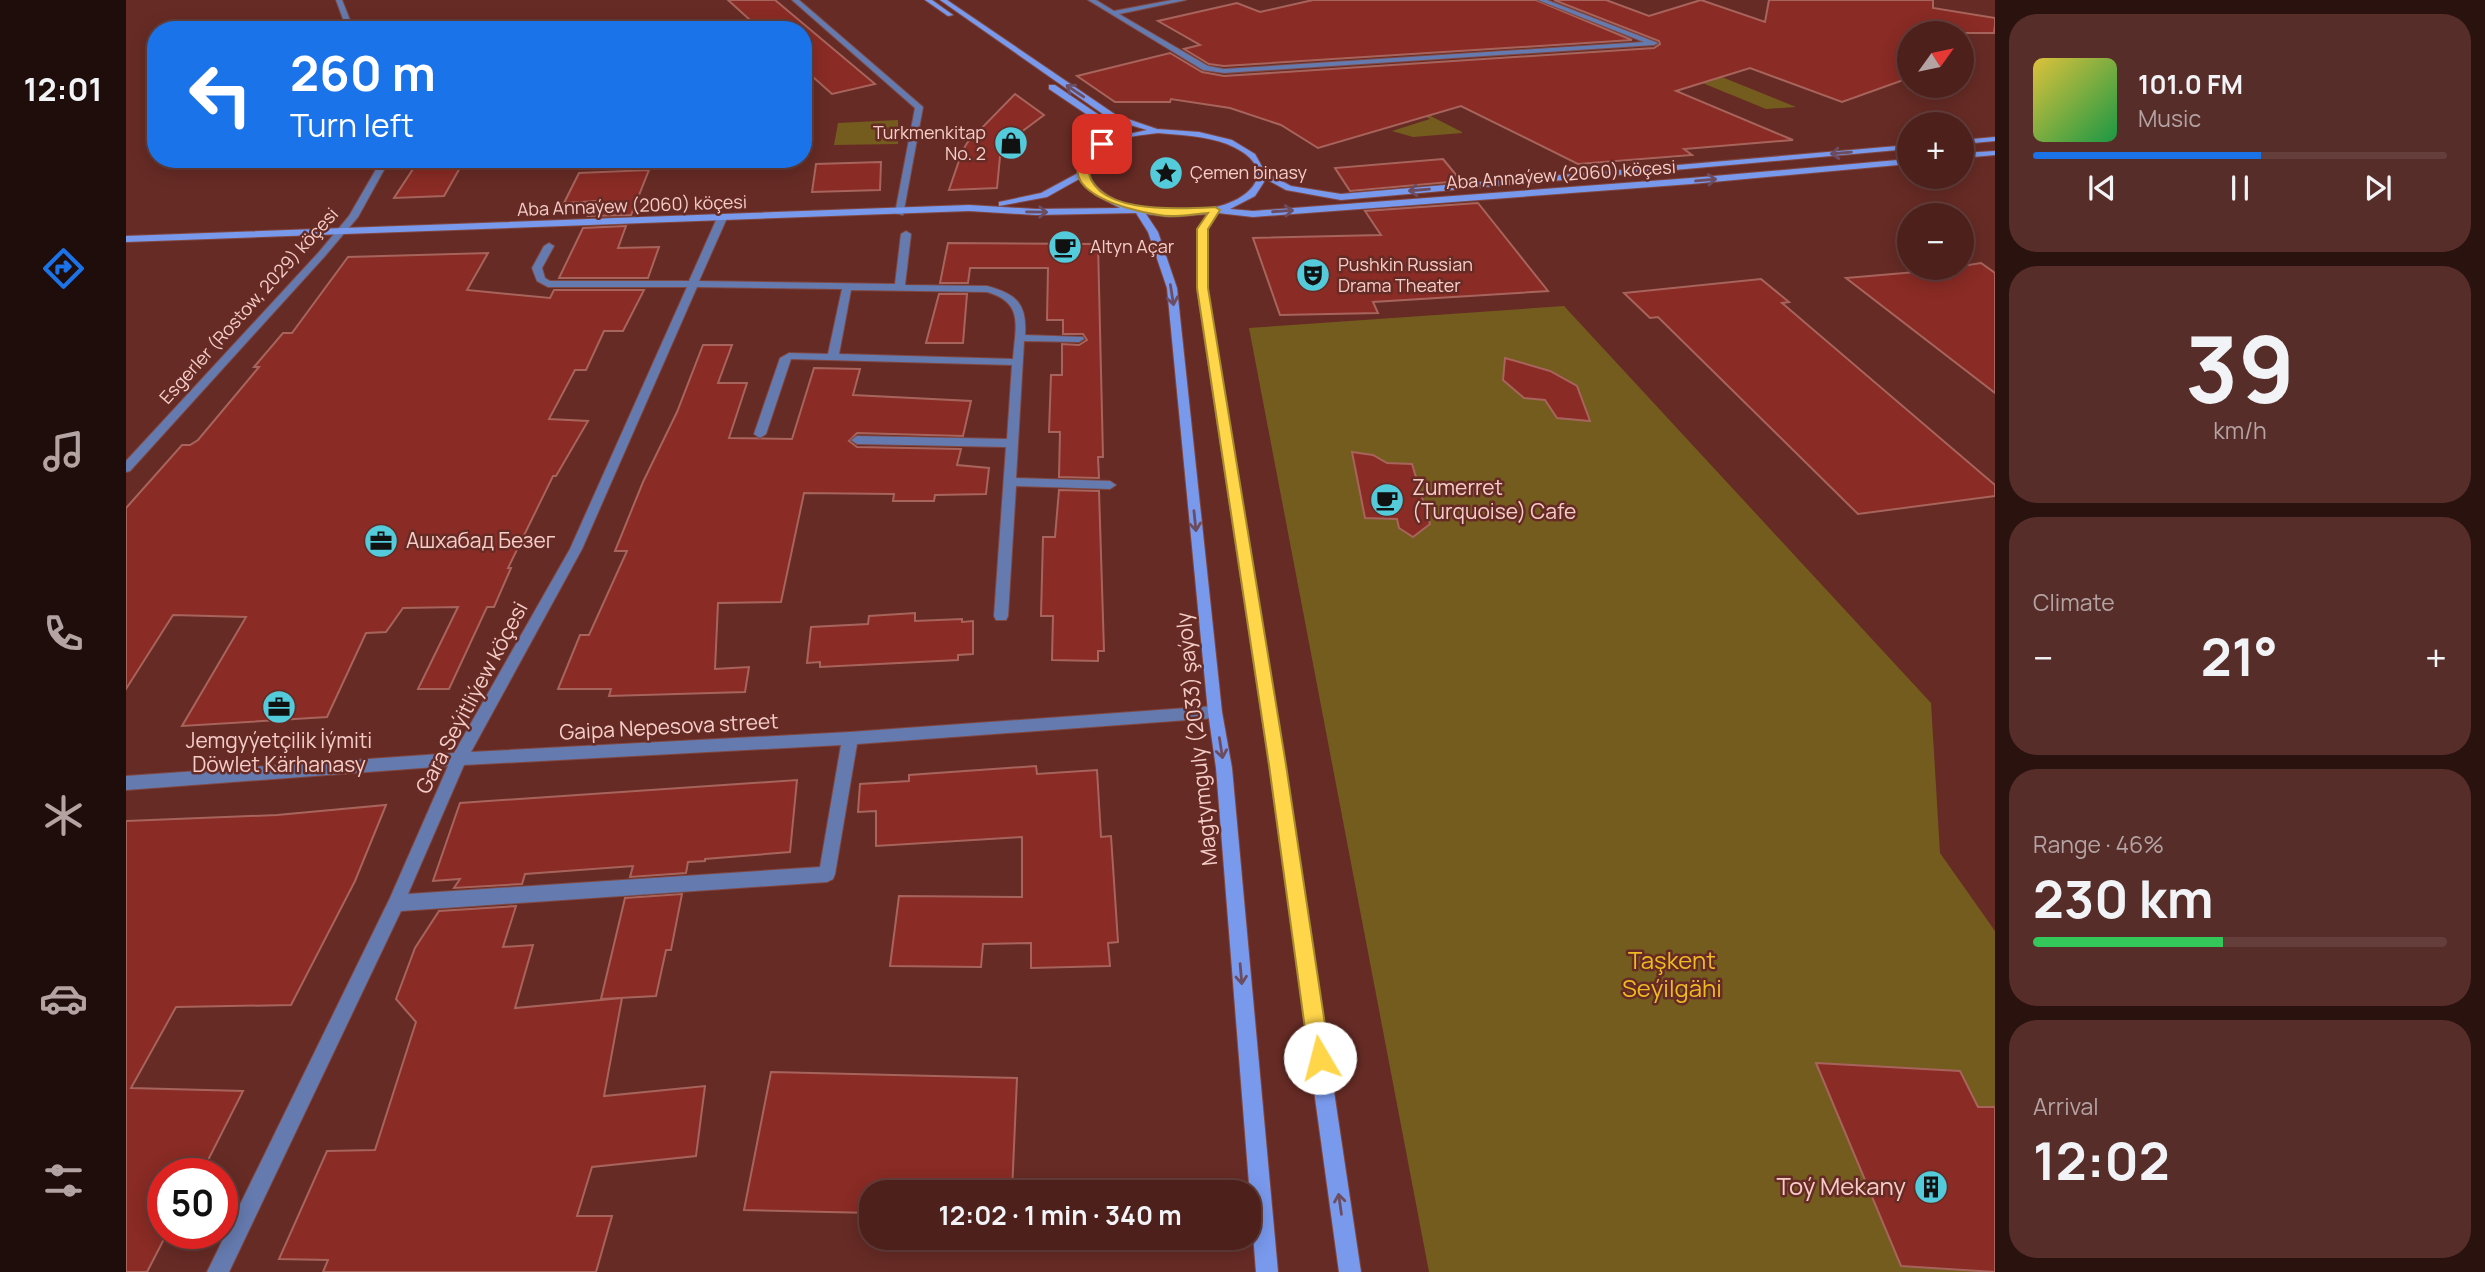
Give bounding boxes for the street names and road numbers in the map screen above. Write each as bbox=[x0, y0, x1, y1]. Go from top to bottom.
street label: Aba Annaýew (2060) köçesi bbox=[1445, 154, 1677, 194]
street label: Aba Annaýew (2060) köçesi bbox=[517, 189, 747, 221]
street label: Esgerler (Rostow, 2029) köçesi bbox=[154, 202, 343, 409]
street label: Gara Seýitliýew köçesi bbox=[409, 597, 534, 798]
street label: Magtymguly (2033) şaýoly bbox=[1169, 611, 1223, 867]
street label: Gaipa Nepesova street bbox=[559, 706, 779, 746]

